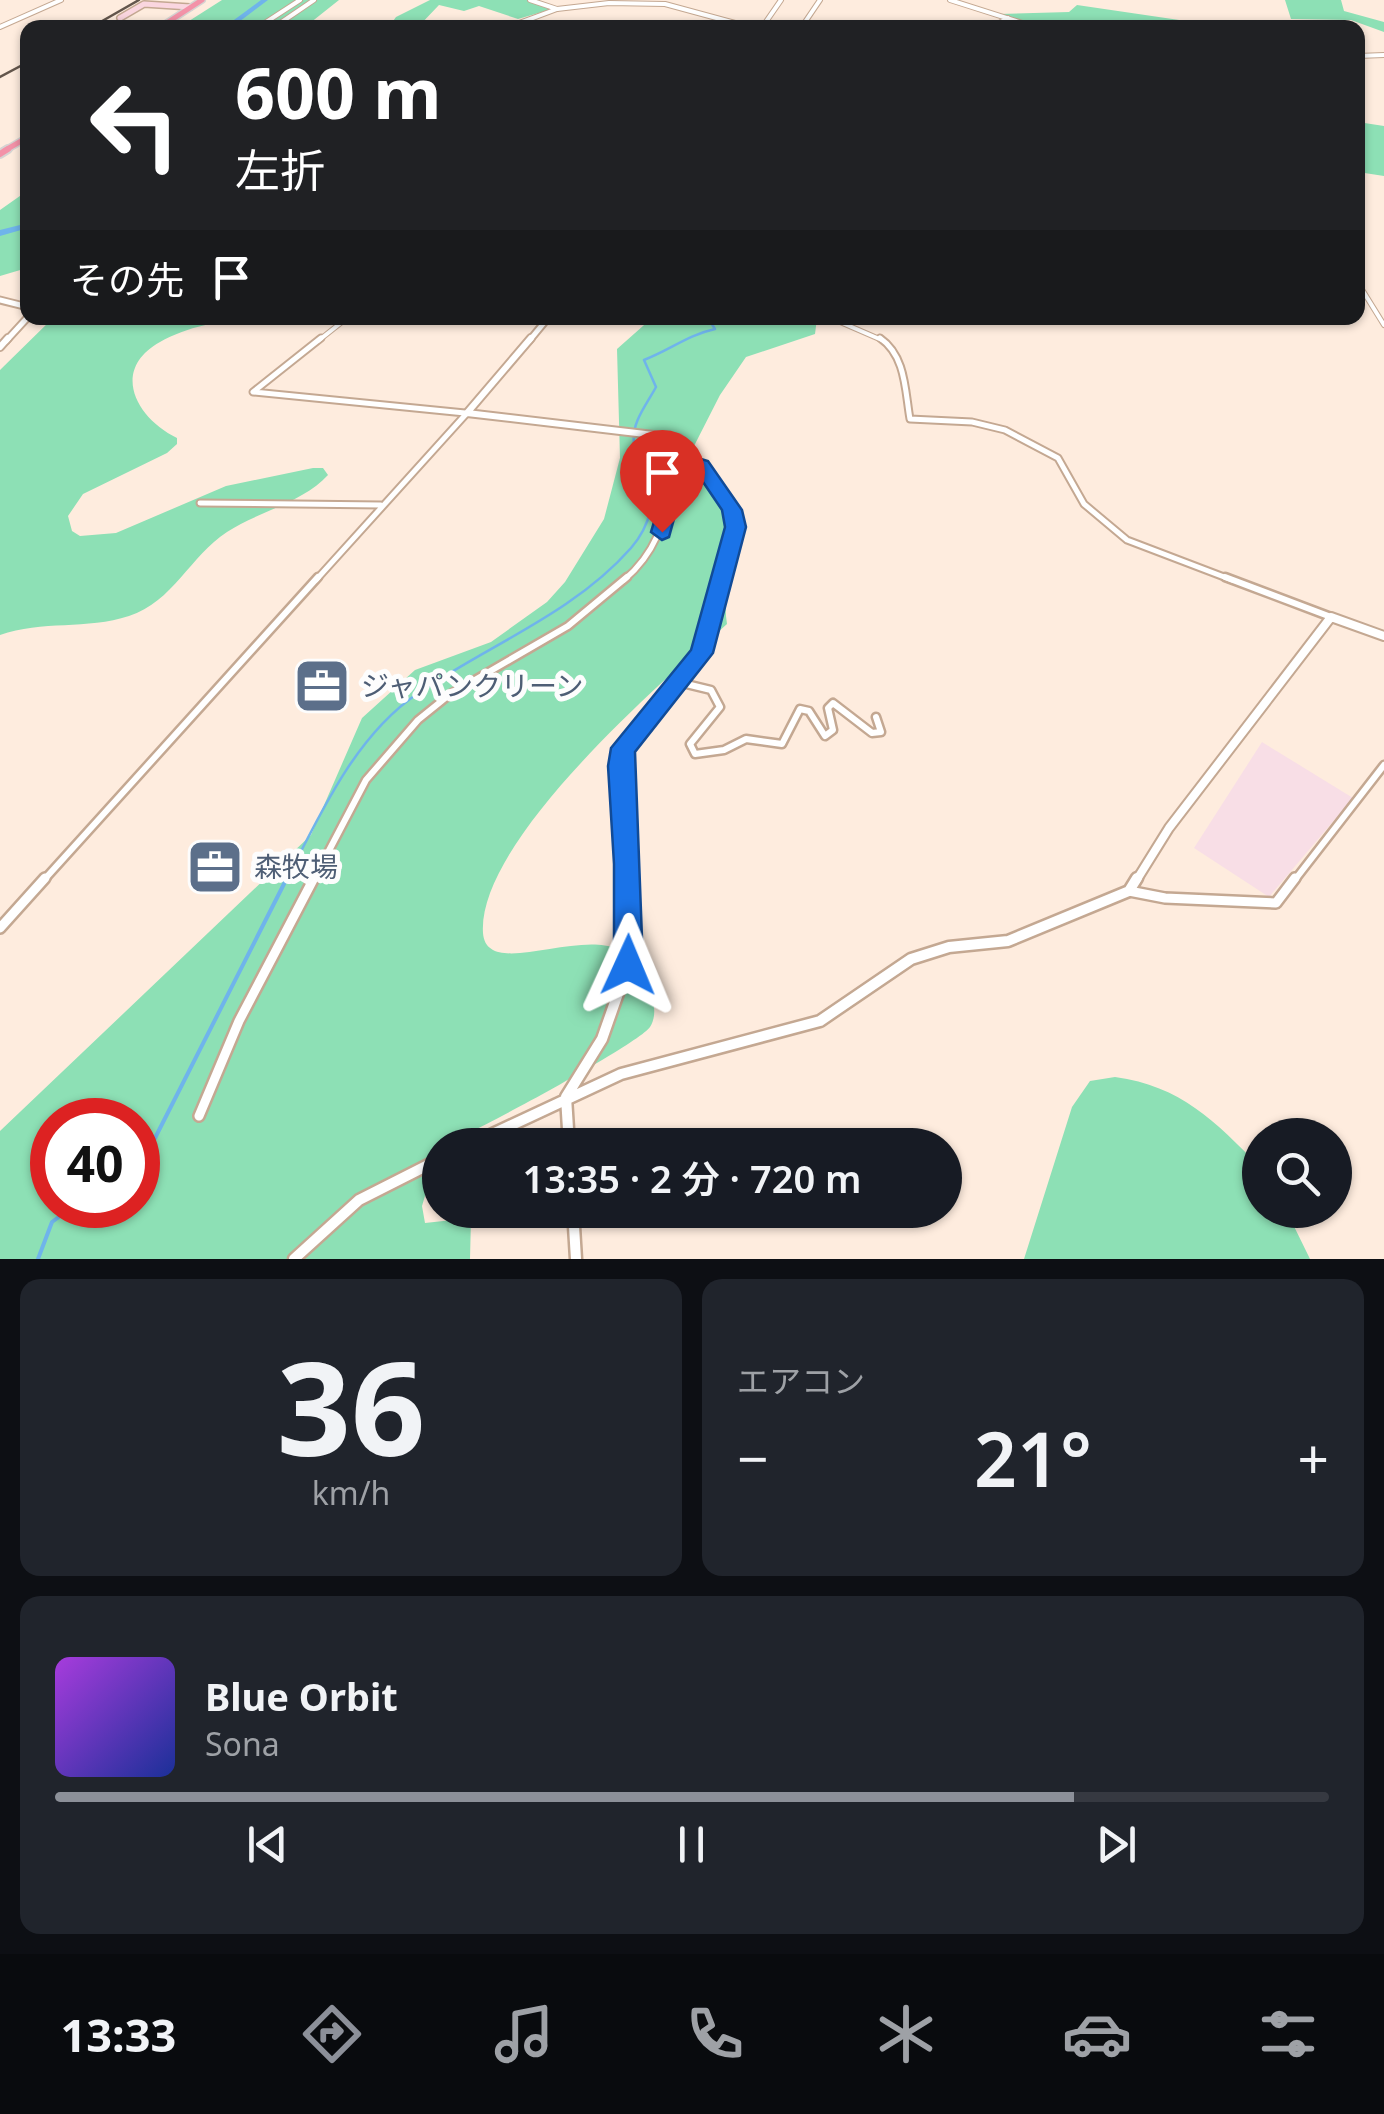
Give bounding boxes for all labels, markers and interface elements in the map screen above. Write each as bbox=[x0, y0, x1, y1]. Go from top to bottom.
text: 600 m bbox=[235, 44, 442, 140]
icon: left bbox=[70, 60, 200, 190]
text: 左折 bbox=[235, 139, 325, 200]
icon: arrive bbox=[204, 250, 259, 305]
text: その先 bbox=[70, 253, 184, 305]
pin bbox=[620, 430, 705, 533]
icon: arrive bbox=[635, 445, 690, 500]
office icon: ジャパンクリーン bbox=[292, 656, 352, 716]
place label: ジャパンクリーン bbox=[361, 666, 584, 704]
office icon: 森牧場 bbox=[185, 837, 245, 897]
place label: 森牧場 bbox=[254, 847, 338, 885]
position arrow bbox=[576, 913, 680, 1017]
speed limit sign: 40 bbox=[30, 1098, 160, 1228]
map controls bbox=[1242, 1118, 1352, 1228]
button: search bbox=[1242, 1118, 1352, 1228]
text: 13:35 · 2 分 · 720 m bbox=[522, 1152, 862, 1204]
text: 36 bbox=[277, 1317, 425, 1494]
text: エアコン bbox=[737, 1359, 865, 1402]
text: 21° bbox=[974, 1407, 1092, 1509]
text: − bbox=[737, 1420, 768, 1495]
text: + bbox=[1298, 1420, 1329, 1495]
text: km/h bbox=[312, 1471, 390, 1514]
text: Blue Orbit bbox=[205, 1670, 398, 1722]
text: Sona bbox=[205, 1722, 280, 1765]
icon: previous bbox=[240, 1817, 295, 1872]
icon: pause bbox=[664, 1817, 719, 1872]
icon: next bbox=[1089, 1817, 1144, 1872]
icon: directions bbox=[297, 1999, 367, 2069]
icon: music bbox=[489, 1999, 559, 2069]
icon: phone bbox=[680, 1999, 750, 2069]
icon: climate bbox=[871, 1999, 941, 2069]
icon: car bbox=[1062, 1999, 1132, 2069]
icon: filters bbox=[1253, 1999, 1323, 2069]
text: 13:33 bbox=[61, 2004, 176, 2065]

